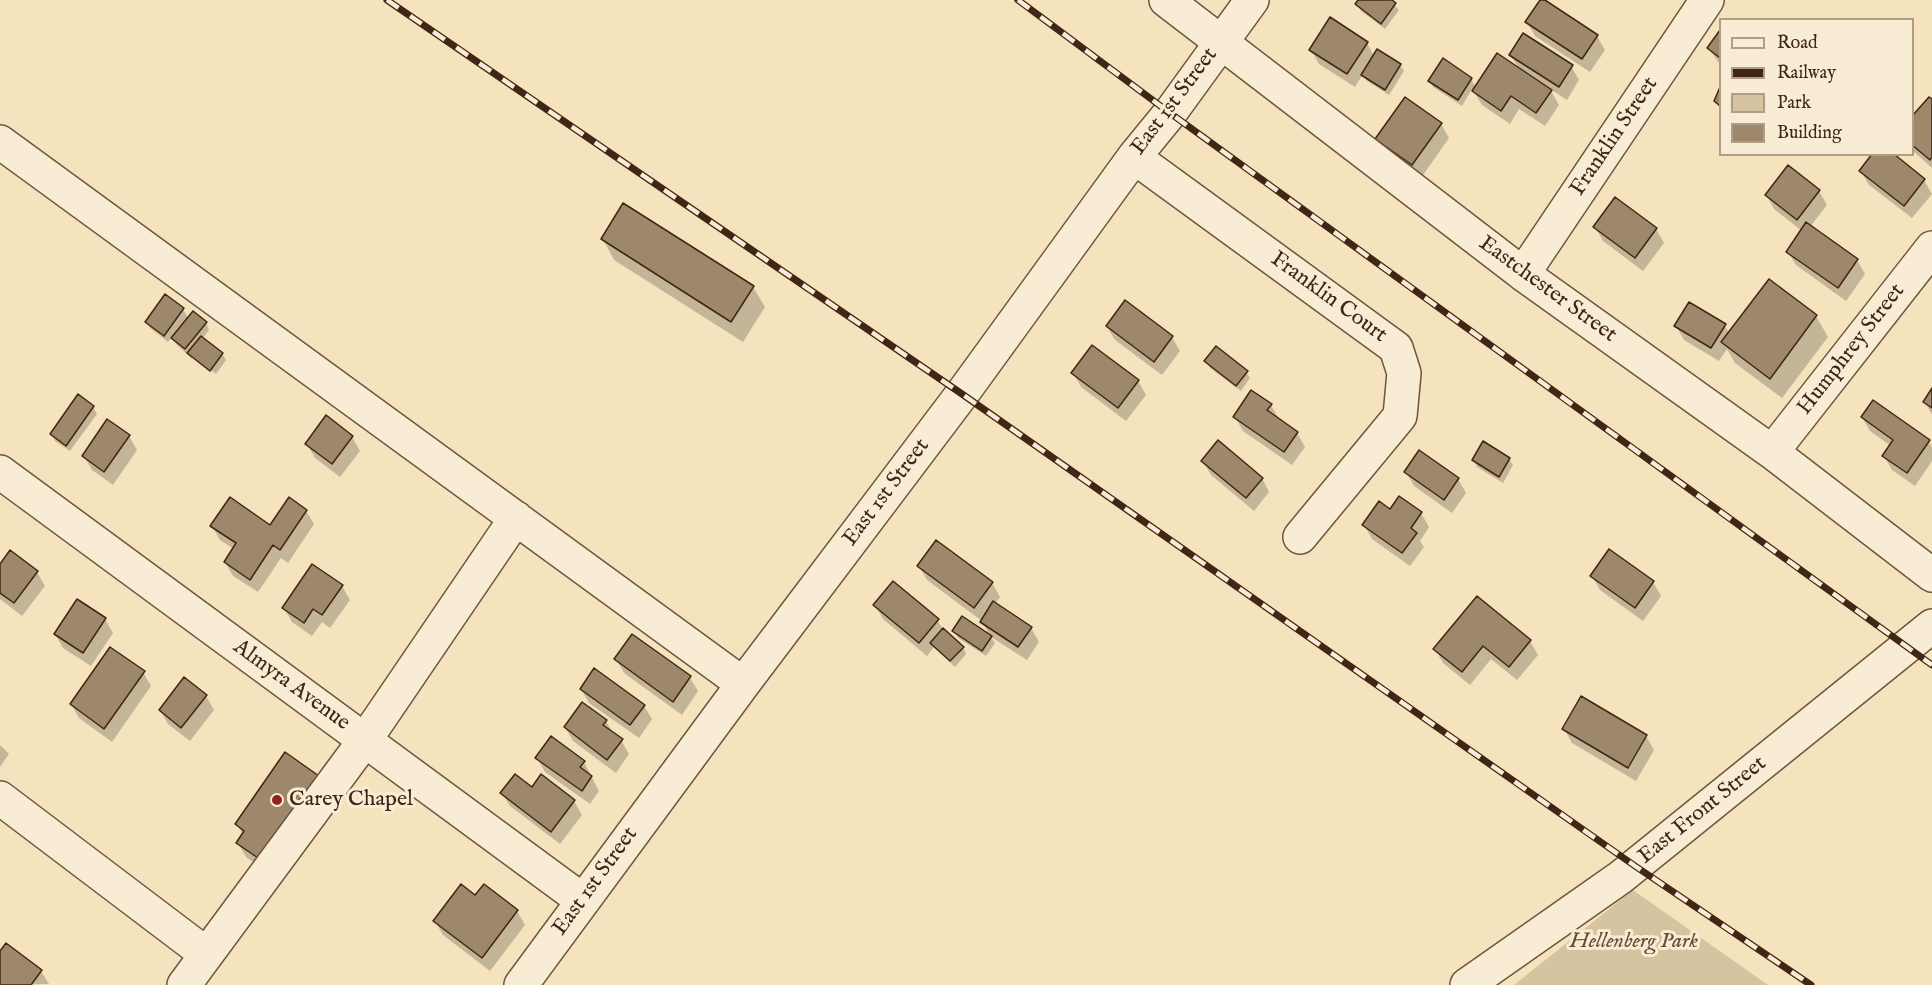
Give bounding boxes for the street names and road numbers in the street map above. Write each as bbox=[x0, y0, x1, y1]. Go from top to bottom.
street label: East 1st Street bbox=[1126, 43, 1224, 161]
street label: Franklin Street bbox=[1566, 72, 1664, 202]
street label: Eastchester Street bbox=[1473, 231, 1621, 349]
street label: Franklin Court bbox=[1265, 247, 1391, 349]
street label: Humphrey Street bbox=[1793, 279, 1911, 421]
street label: East 1st Street bbox=[838, 434, 936, 552]
street label: Almyra Avenue bbox=[227, 635, 355, 737]
street label: East Front Street bbox=[1634, 751, 1772, 871]
street label: East 1st Street bbox=[548, 823, 644, 941]

